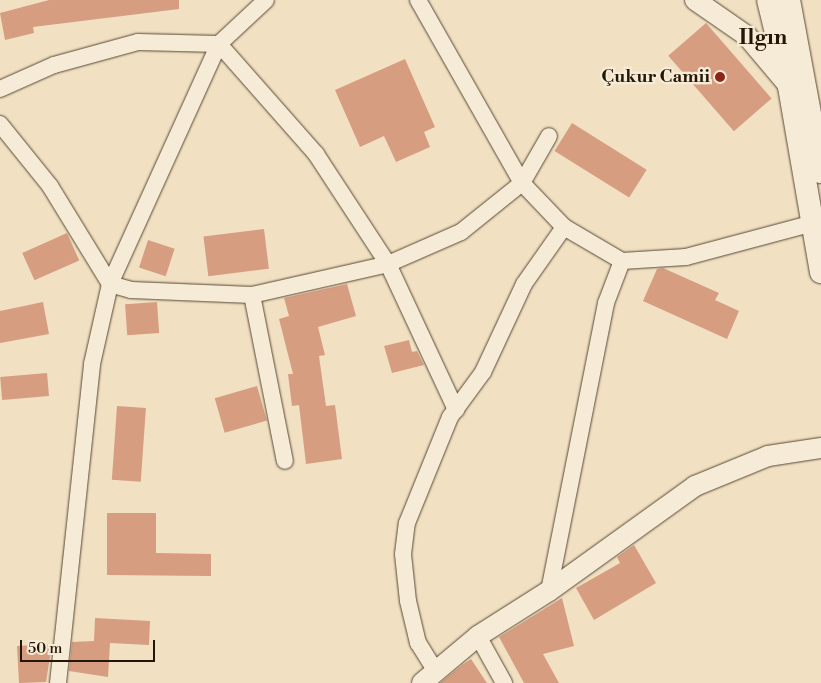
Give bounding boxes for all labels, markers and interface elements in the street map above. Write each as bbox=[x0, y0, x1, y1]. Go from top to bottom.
district label: Ilgın bbox=[739, 25, 787, 51]
place label: Çukur Camii bbox=[601, 66, 710, 88]
marker: Çukur Camii bbox=[714, 71, 726, 83]
scale bar bbox=[22, 630, 158, 662]
text: 50 m bbox=[28, 639, 62, 658]

